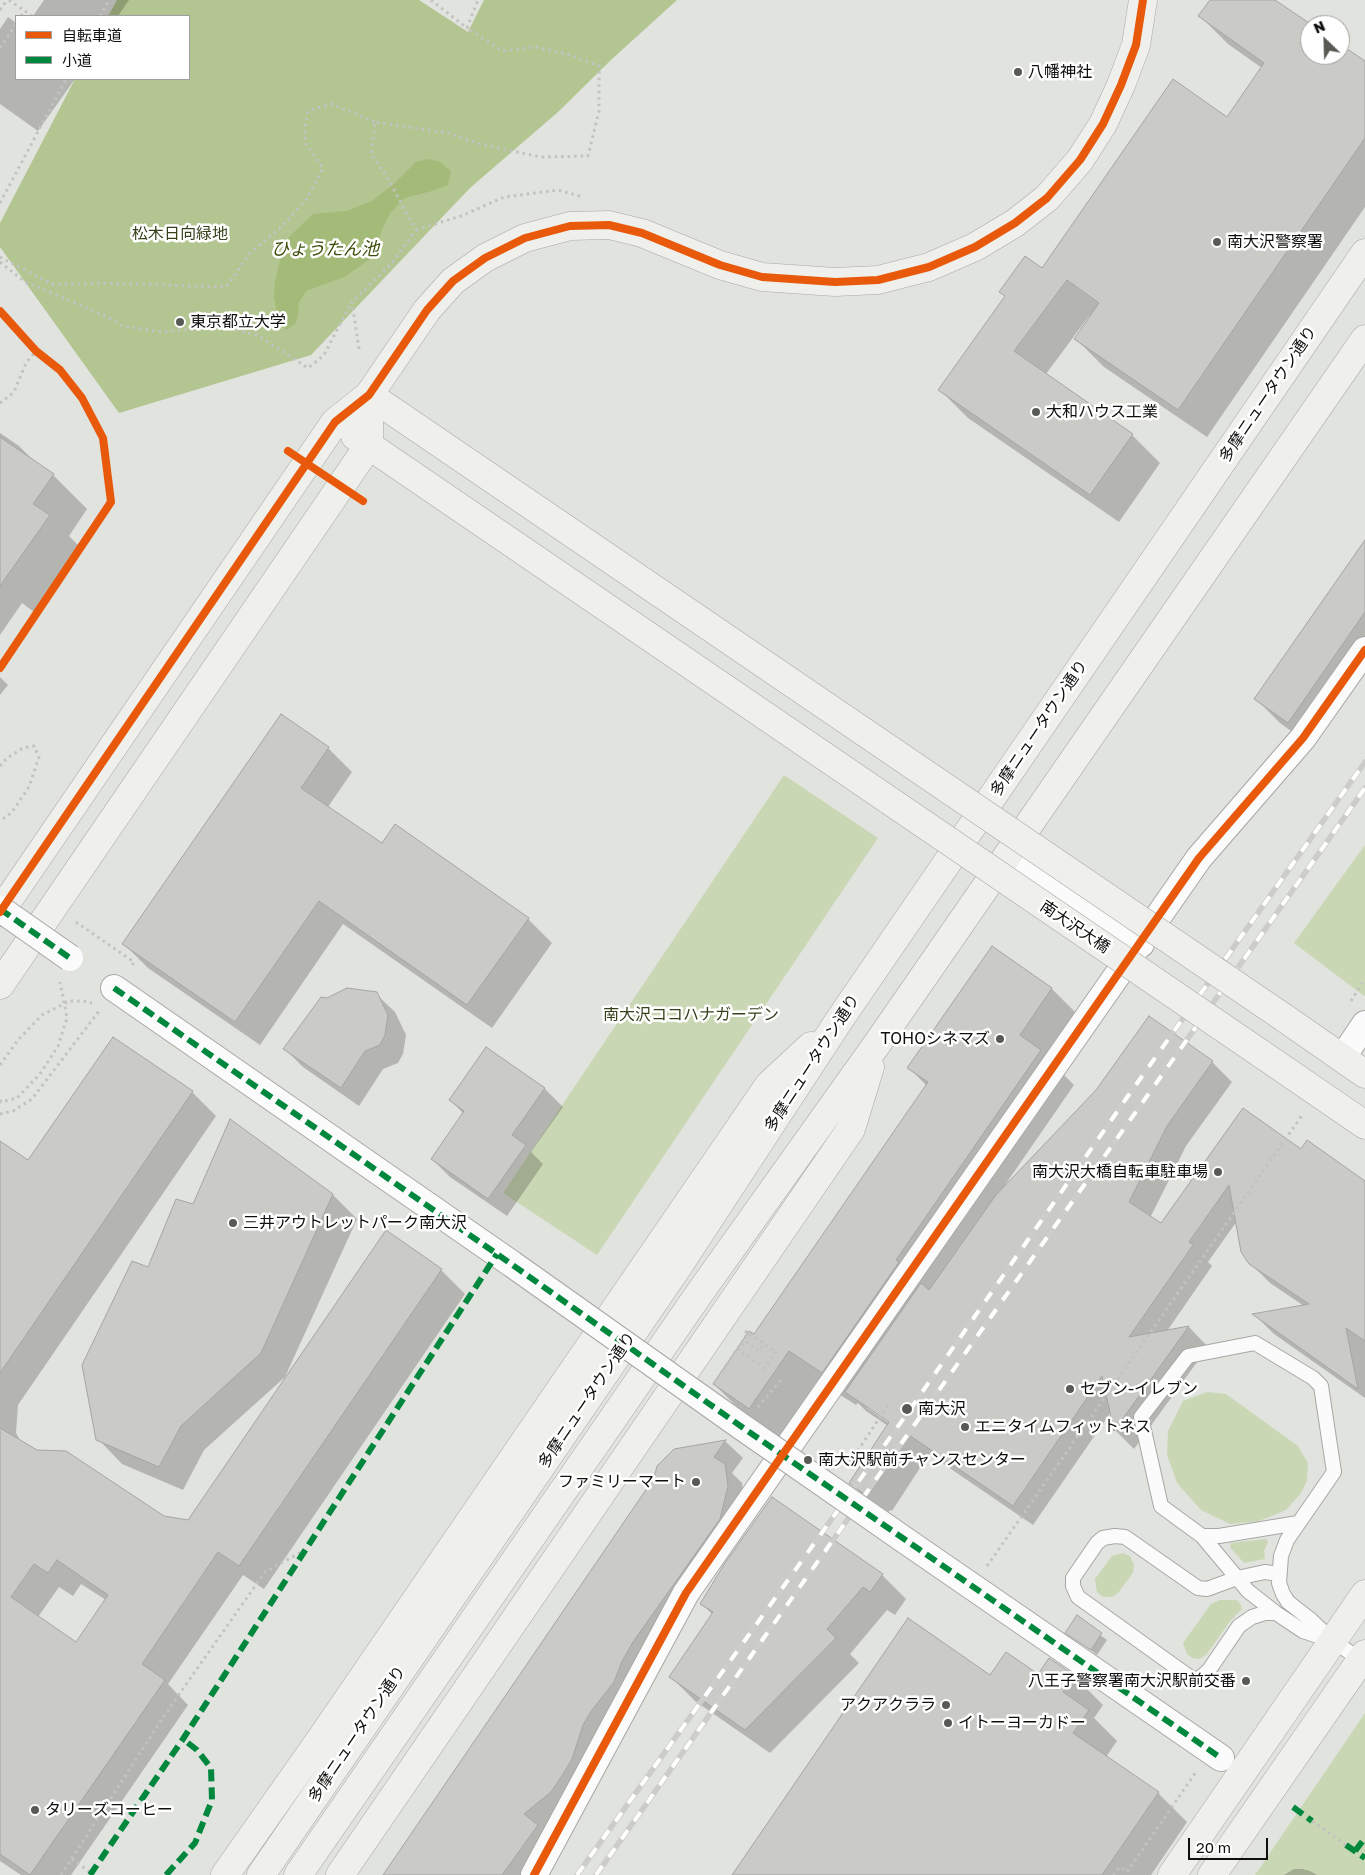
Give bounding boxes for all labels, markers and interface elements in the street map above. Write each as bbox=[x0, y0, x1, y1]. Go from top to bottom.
legend bbox=[15, 15, 190, 80]
north arrow bbox=[1300, 15, 1350, 65]
text: N bbox=[1311, 17, 1327, 37]
text: 自転車道 bbox=[62, 26, 122, 44]
text: 小道 bbox=[62, 51, 92, 69]
place label: 八幡神社 bbox=[1028, 62, 1092, 82]
marker: 八幡神社 bbox=[1012, 66, 1024, 78]
park label: 松木日向緑地 bbox=[132, 224, 228, 244]
place label: 南大沢警察署 bbox=[1227, 232, 1323, 252]
marker: 南大沢警察署 bbox=[1211, 236, 1223, 248]
water label: ひょうたん池 bbox=[271, 238, 379, 260]
place label: 東京都立大学 bbox=[190, 312, 286, 332]
marker: 東京都立大学 bbox=[174, 316, 186, 328]
street label: 多摩ニュータウン通り bbox=[1215, 322, 1321, 466]
place label: 大和ハウス工業 bbox=[1046, 402, 1158, 422]
marker: 大和ハウス工業 bbox=[1030, 406, 1042, 418]
street label: 多摩ニュータウン通り bbox=[986, 656, 1092, 800]
street label: 南大沢大橋 bbox=[1036, 897, 1114, 957]
street label: 多摩ニュータウン通り bbox=[760, 991, 864, 1135]
park label: 南大沢ココハナガーデン bbox=[603, 1005, 779, 1025]
place label: TOHOシネマズ bbox=[881, 1029, 990, 1049]
marker: TOHOシネマズ bbox=[994, 1033, 1006, 1045]
place label: 南大沢大橋自転車駐車場 bbox=[1032, 1162, 1208, 1182]
marker: 南大沢大橋自転車駐車場 bbox=[1212, 1166, 1224, 1178]
place label: 三井アウトレットパーク南大沢 bbox=[243, 1213, 467, 1233]
marker: 三井アウトレットパーク南大沢 bbox=[227, 1217, 239, 1229]
street label: 多摩ニュータウン通り bbox=[534, 1328, 640, 1472]
place label: セブン-イレブン bbox=[1080, 1379, 1198, 1399]
marker: セブン-イレブン bbox=[1064, 1383, 1076, 1395]
place label: 南大沢 bbox=[918, 1399, 966, 1419]
marker: 南大沢 bbox=[900, 1402, 914, 1416]
place label: エニタイムフィットネス bbox=[975, 1417, 1151, 1437]
marker: エニタイムフィットネス bbox=[959, 1421, 971, 1433]
place label: 南大沢駅前チャンスセンター bbox=[818, 1450, 1026, 1470]
marker: 南大沢駅前チャンスセンター bbox=[802, 1454, 814, 1466]
place label: ファミリーマート bbox=[558, 1472, 686, 1492]
marker: ファミリーマート bbox=[690, 1476, 702, 1488]
street label: 多摩ニュータウン通り bbox=[304, 1662, 410, 1806]
place label: 八王子警察署南大沢駅前交番 bbox=[1028, 1671, 1236, 1691]
marker: 八王子警察署南大沢駅前交番 bbox=[1240, 1675, 1252, 1687]
place label: アクアクララ bbox=[840, 1695, 936, 1715]
marker: アクアクララ bbox=[940, 1699, 952, 1711]
place label: イトーヨーカドー bbox=[958, 1713, 1086, 1733]
marker: イトーヨーカドー bbox=[942, 1717, 954, 1729]
place label: タリーズコーヒー bbox=[45, 1800, 173, 1820]
marker: タリーズコーヒー bbox=[29, 1804, 41, 1816]
scale bar bbox=[1190, 1828, 1270, 1860]
text: 20 m bbox=[1196, 1838, 1231, 1856]

